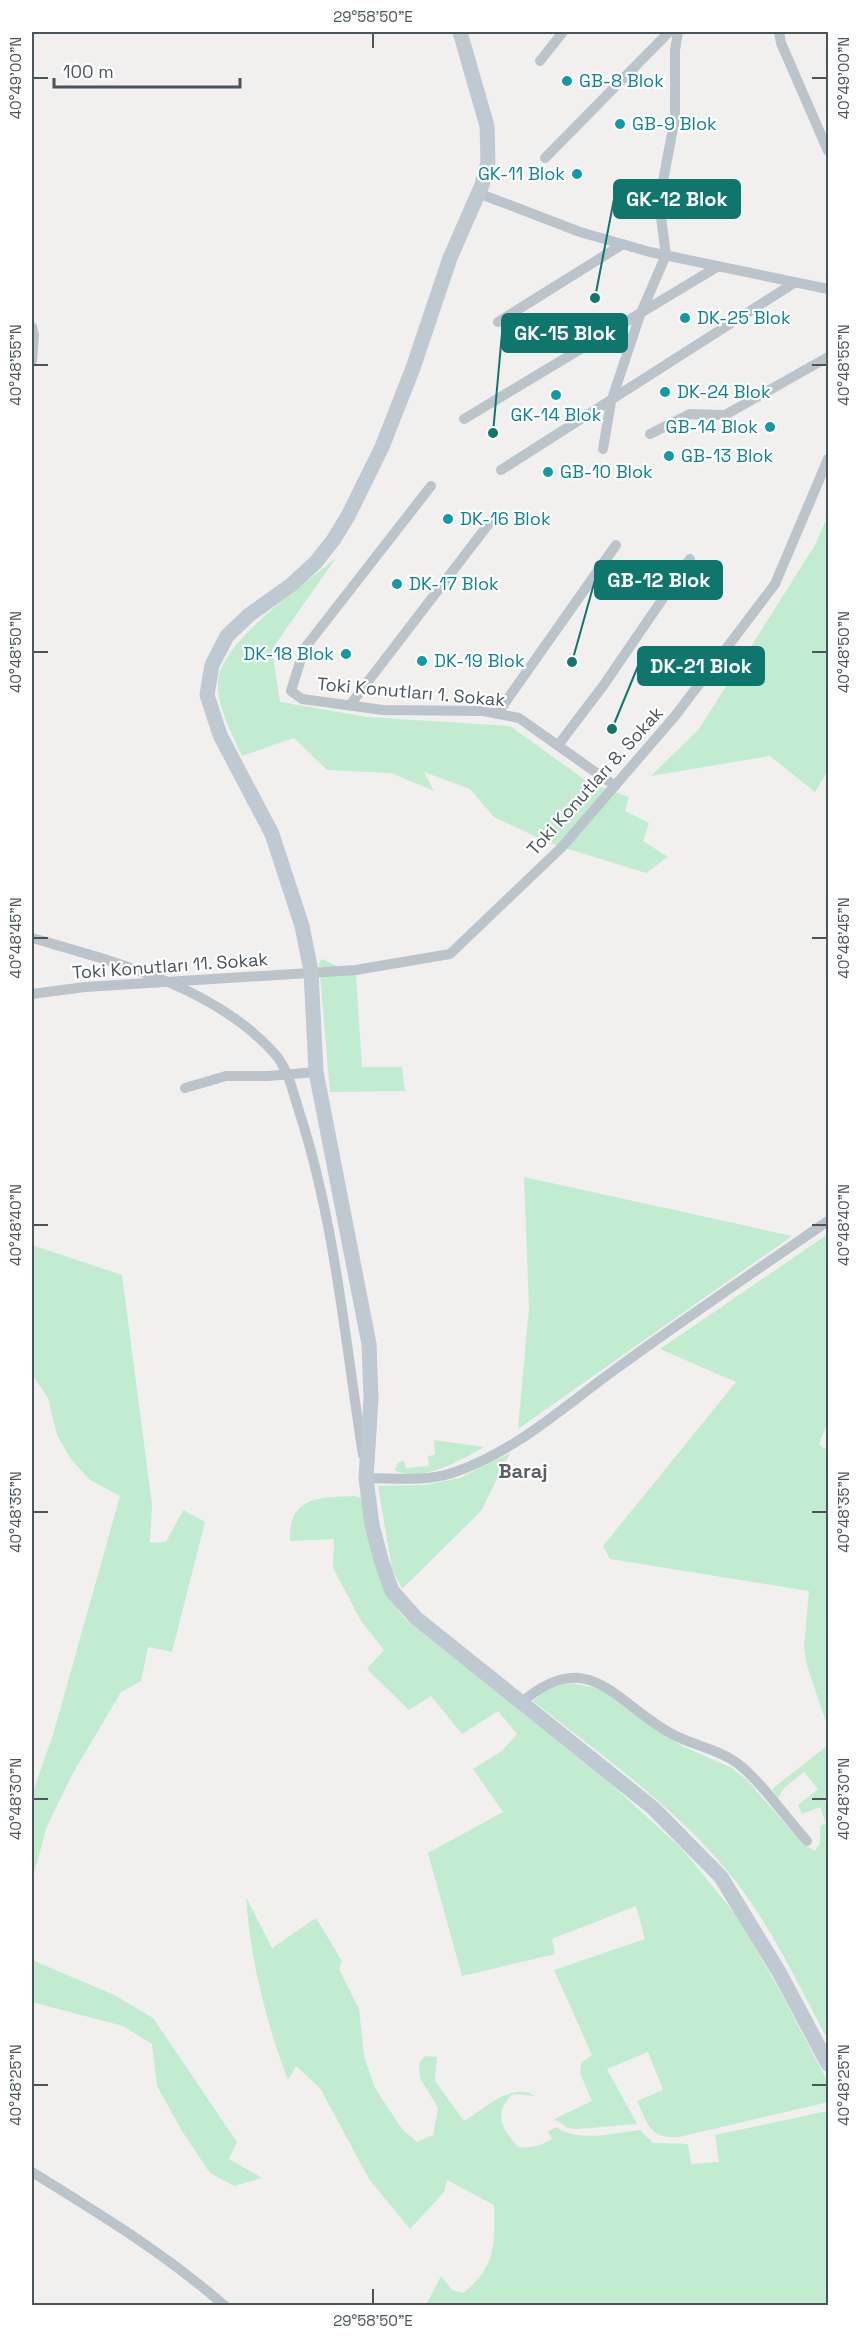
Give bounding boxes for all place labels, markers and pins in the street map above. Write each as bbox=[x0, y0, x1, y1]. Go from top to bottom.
place label: GB-8 Blok bbox=[579, 69, 664, 92]
marker: GB-8 Blok bbox=[560, 74, 574, 88]
place label: GB-9 Blok bbox=[632, 112, 717, 135]
marker: GB-9 Blok bbox=[613, 117, 627, 131]
place label: GK-11 Blok bbox=[478, 162, 565, 185]
marker: GK-11 Blok bbox=[570, 167, 584, 181]
callout: GK-12 Blok bbox=[614, 180, 740, 218]
place label: DK-25 Blok bbox=[697, 306, 791, 329]
marker: DK-25 Blok bbox=[678, 311, 692, 325]
callout: GK-15 Blok bbox=[502, 314, 627, 352]
place label: DK-24 Blok bbox=[677, 380, 771, 403]
marker: DK-24 Blok bbox=[658, 385, 672, 399]
marker: GK-14 Blok bbox=[549, 388, 563, 402]
place label: GK-14 Blok bbox=[511, 403, 602, 426]
place label: GB-14 Blok bbox=[666, 415, 758, 438]
marker: GB-14 Blok bbox=[763, 420, 777, 434]
place label: GB-13 Blok bbox=[681, 444, 773, 467]
marker: GB-13 Blok bbox=[662, 449, 676, 463]
place label: GB-10 Blok bbox=[560, 460, 653, 483]
marker: GB-10 Blok bbox=[541, 465, 555, 479]
place label: DK-16 Blok bbox=[460, 507, 551, 530]
marker: DK-16 Blok bbox=[441, 512, 455, 526]
callout: GB-12 Blok bbox=[595, 561, 722, 599]
place label: DK-17 Blok bbox=[409, 572, 499, 595]
marker: DK-17 Blok bbox=[390, 577, 404, 591]
place label: DK-18 Blok bbox=[243, 642, 334, 665]
marker: DK-18 Blok bbox=[339, 647, 353, 661]
callout: DK-21 Blok bbox=[638, 647, 764, 685]
place label: DK-19 Blok bbox=[434, 649, 525, 672]
marker: DK-19 Blok bbox=[415, 654, 429, 668]

